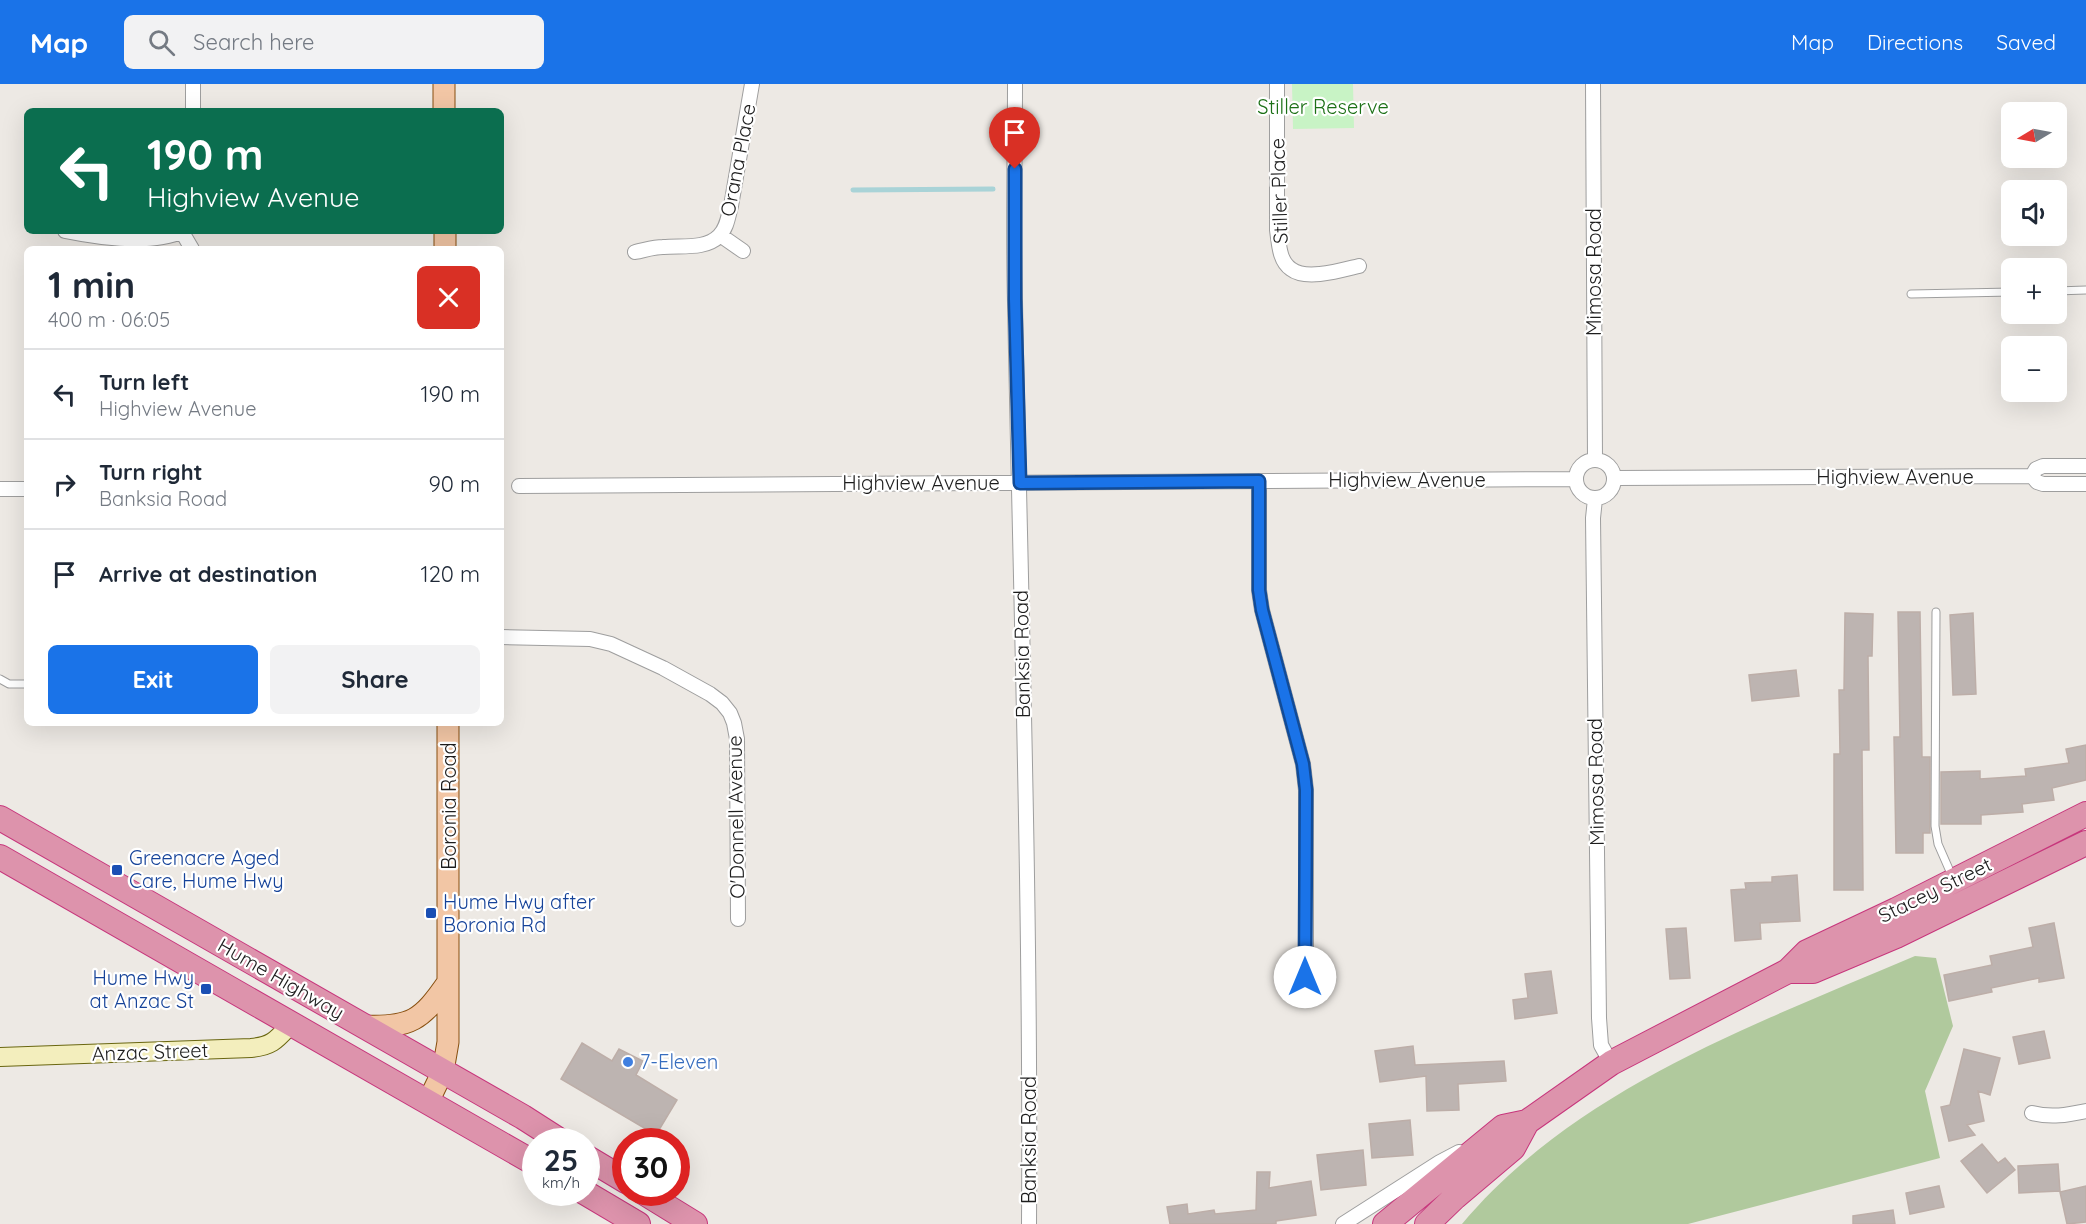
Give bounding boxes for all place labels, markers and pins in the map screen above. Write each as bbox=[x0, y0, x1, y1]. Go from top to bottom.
pin bbox=[989, 107, 1040, 169]
place label: Greenacre Aged Care, Hume Hwy bbox=[129, 845, 284, 893]
marker: Greenacre Aged Care, Hume Hwy bbox=[110, 863, 124, 877]
place label: Hume Hwy after Boronia Rd bbox=[443, 889, 595, 937]
marker: Hume Hwy after Boronia Rd bbox=[424, 906, 438, 920]
place label: Hume Hwy at Anzac St bbox=[90, 965, 194, 1013]
marker: Hume Hwy at Anzac St bbox=[199, 982, 213, 996]
place label: 7-Eleven bbox=[640, 1049, 718, 1074]
marker: 7-Eleven bbox=[621, 1055, 635, 1069]

